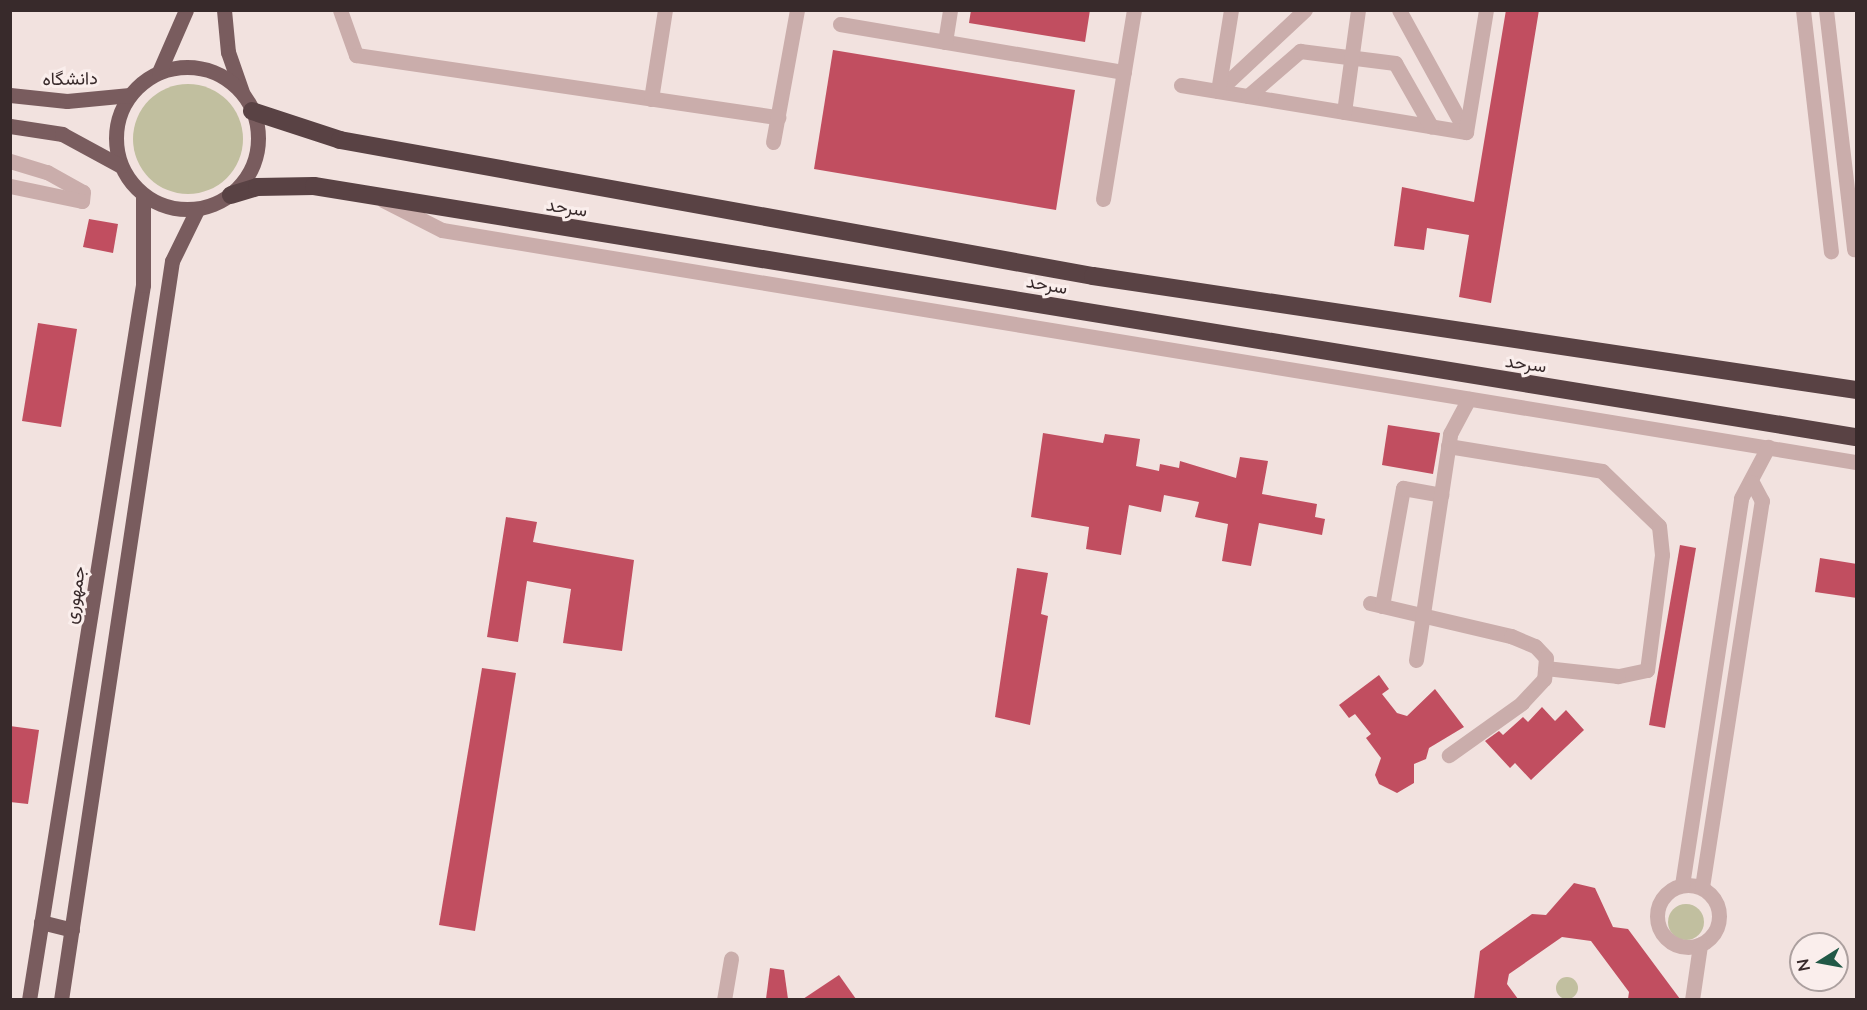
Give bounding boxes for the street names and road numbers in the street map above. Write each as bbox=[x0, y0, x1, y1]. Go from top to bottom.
street label: دانشگاه bbox=[42, 67, 98, 89]
street label: سرحد bbox=[545, 193, 589, 221]
street label: سرحد bbox=[1025, 270, 1069, 298]
street label: سرحد bbox=[1504, 349, 1548, 377]
street label: جمهوری bbox=[59, 565, 89, 625]

